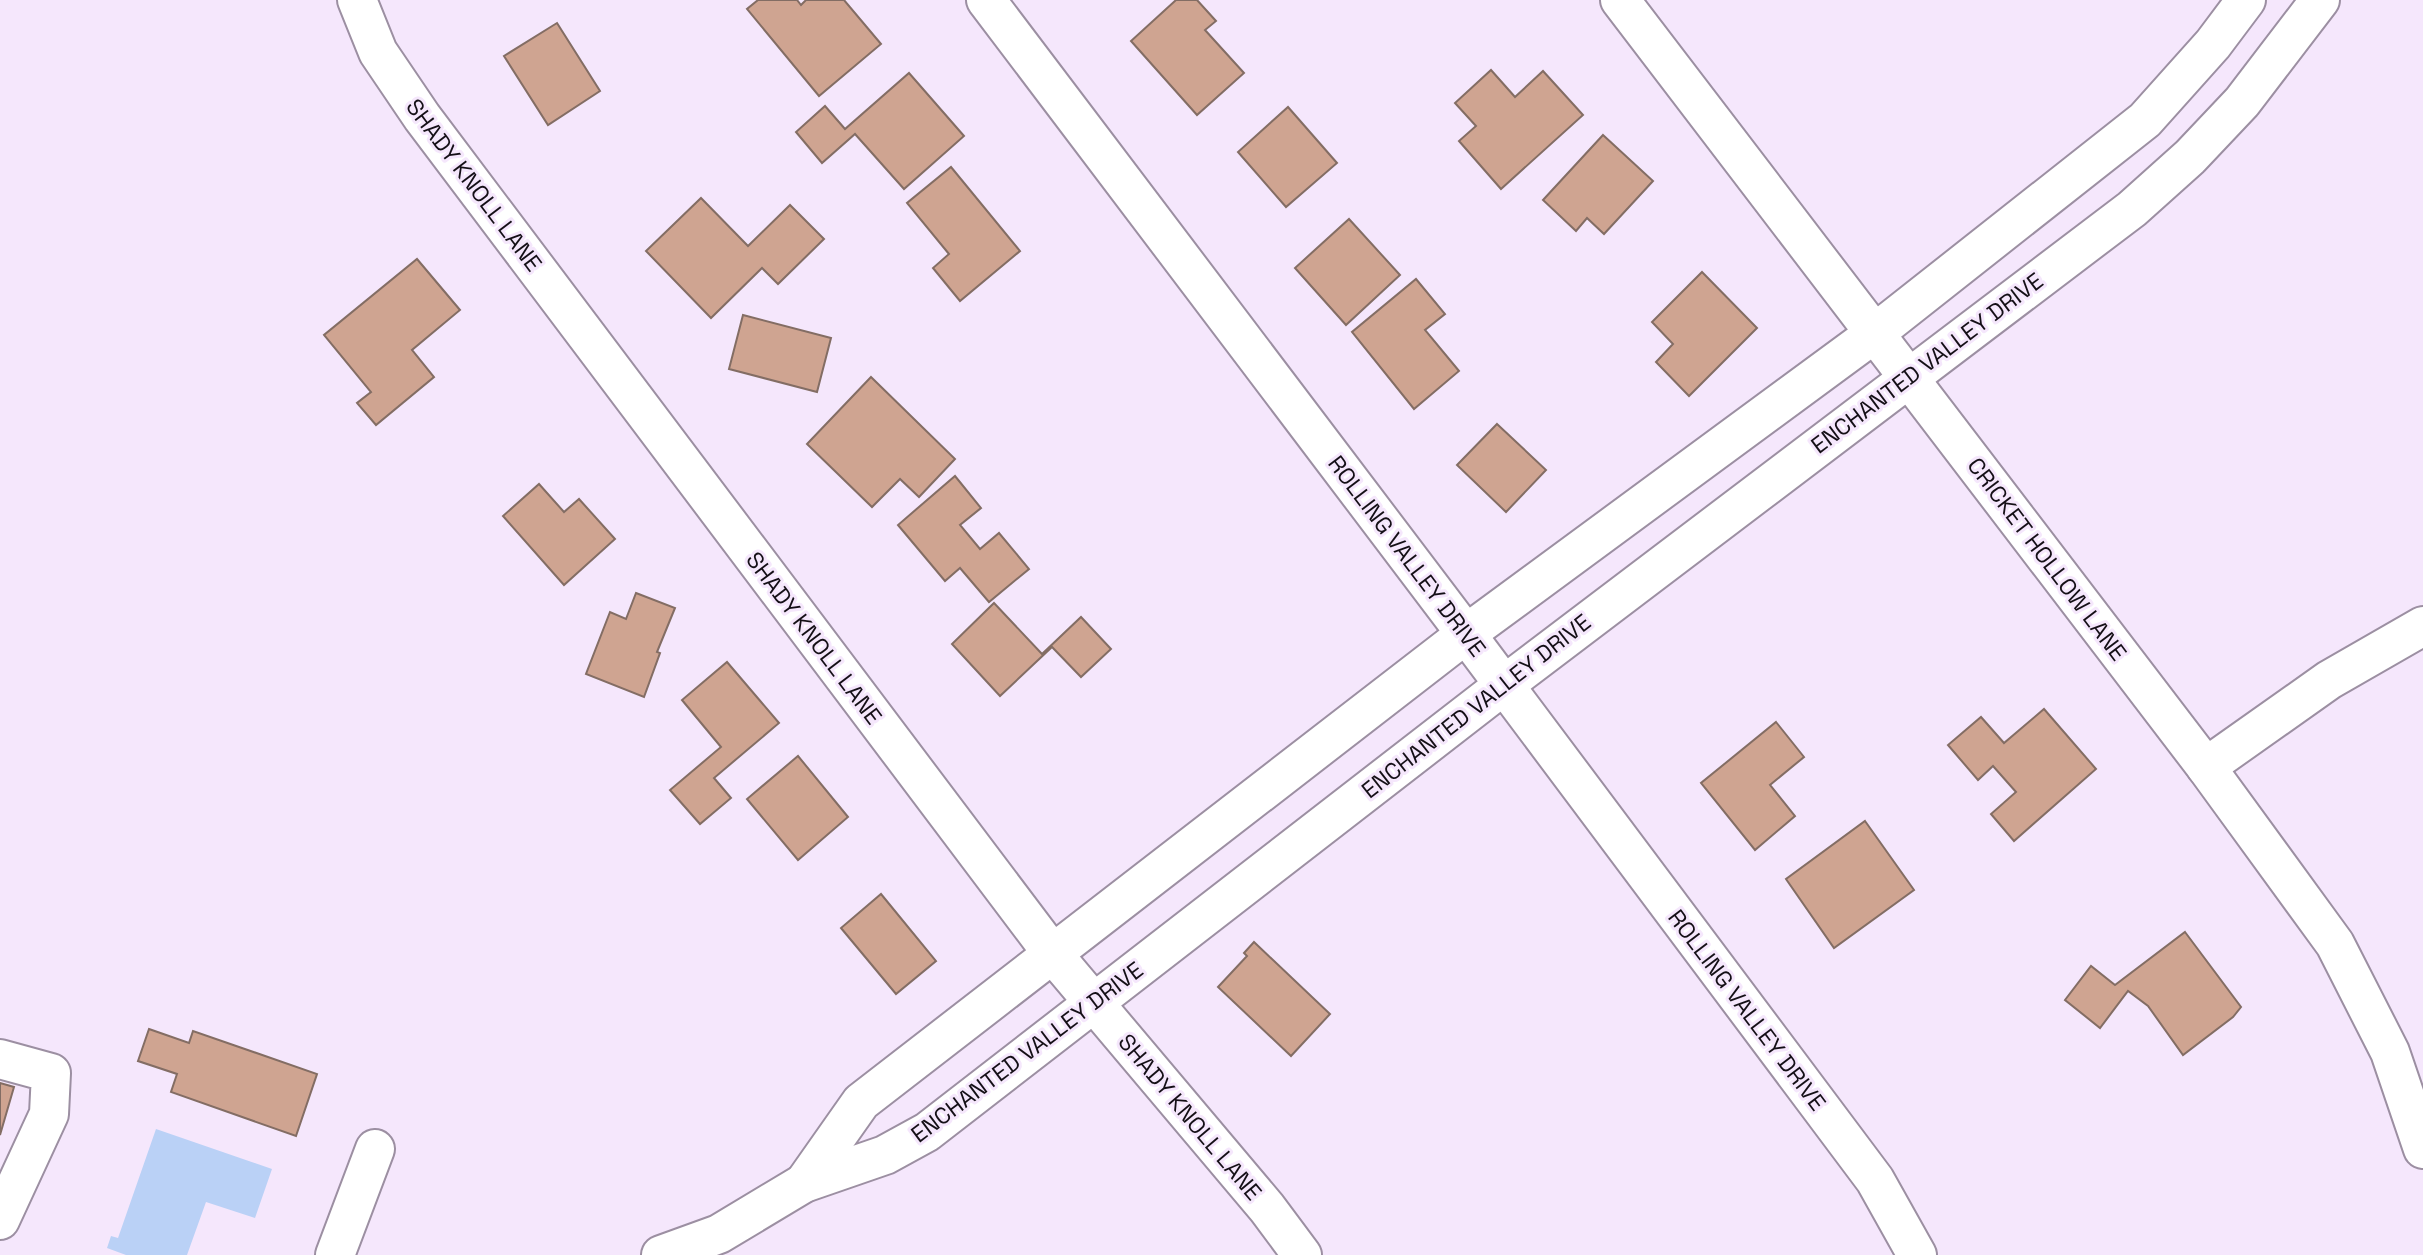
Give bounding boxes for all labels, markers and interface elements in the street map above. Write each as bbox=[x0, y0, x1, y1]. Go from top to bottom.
street label: SHADY KNOLL LANE bbox=[399, 93, 549, 277]
street label: ENCHANTED VALLEY DRIVE bbox=[1805, 266, 2049, 460]
street label: ROLLING VALLEY DRIVE bbox=[1321, 449, 1493, 663]
street label: CRICKET HOLLOW LANE bbox=[1961, 451, 2133, 667]
street label: SHADY KNOLL LANE bbox=[739, 546, 889, 730]
street label: ENCHANTED VALLEY DRIVE bbox=[1355, 607, 1597, 805]
street label: ROLLING VALLEY DRIVE bbox=[1661, 903, 1833, 1117]
street label: ENCHANTED VALLEY DRIVE bbox=[905, 955, 1149, 1149]
street label: SHADY KNOLL LANE bbox=[1112, 1028, 1268, 1206]

